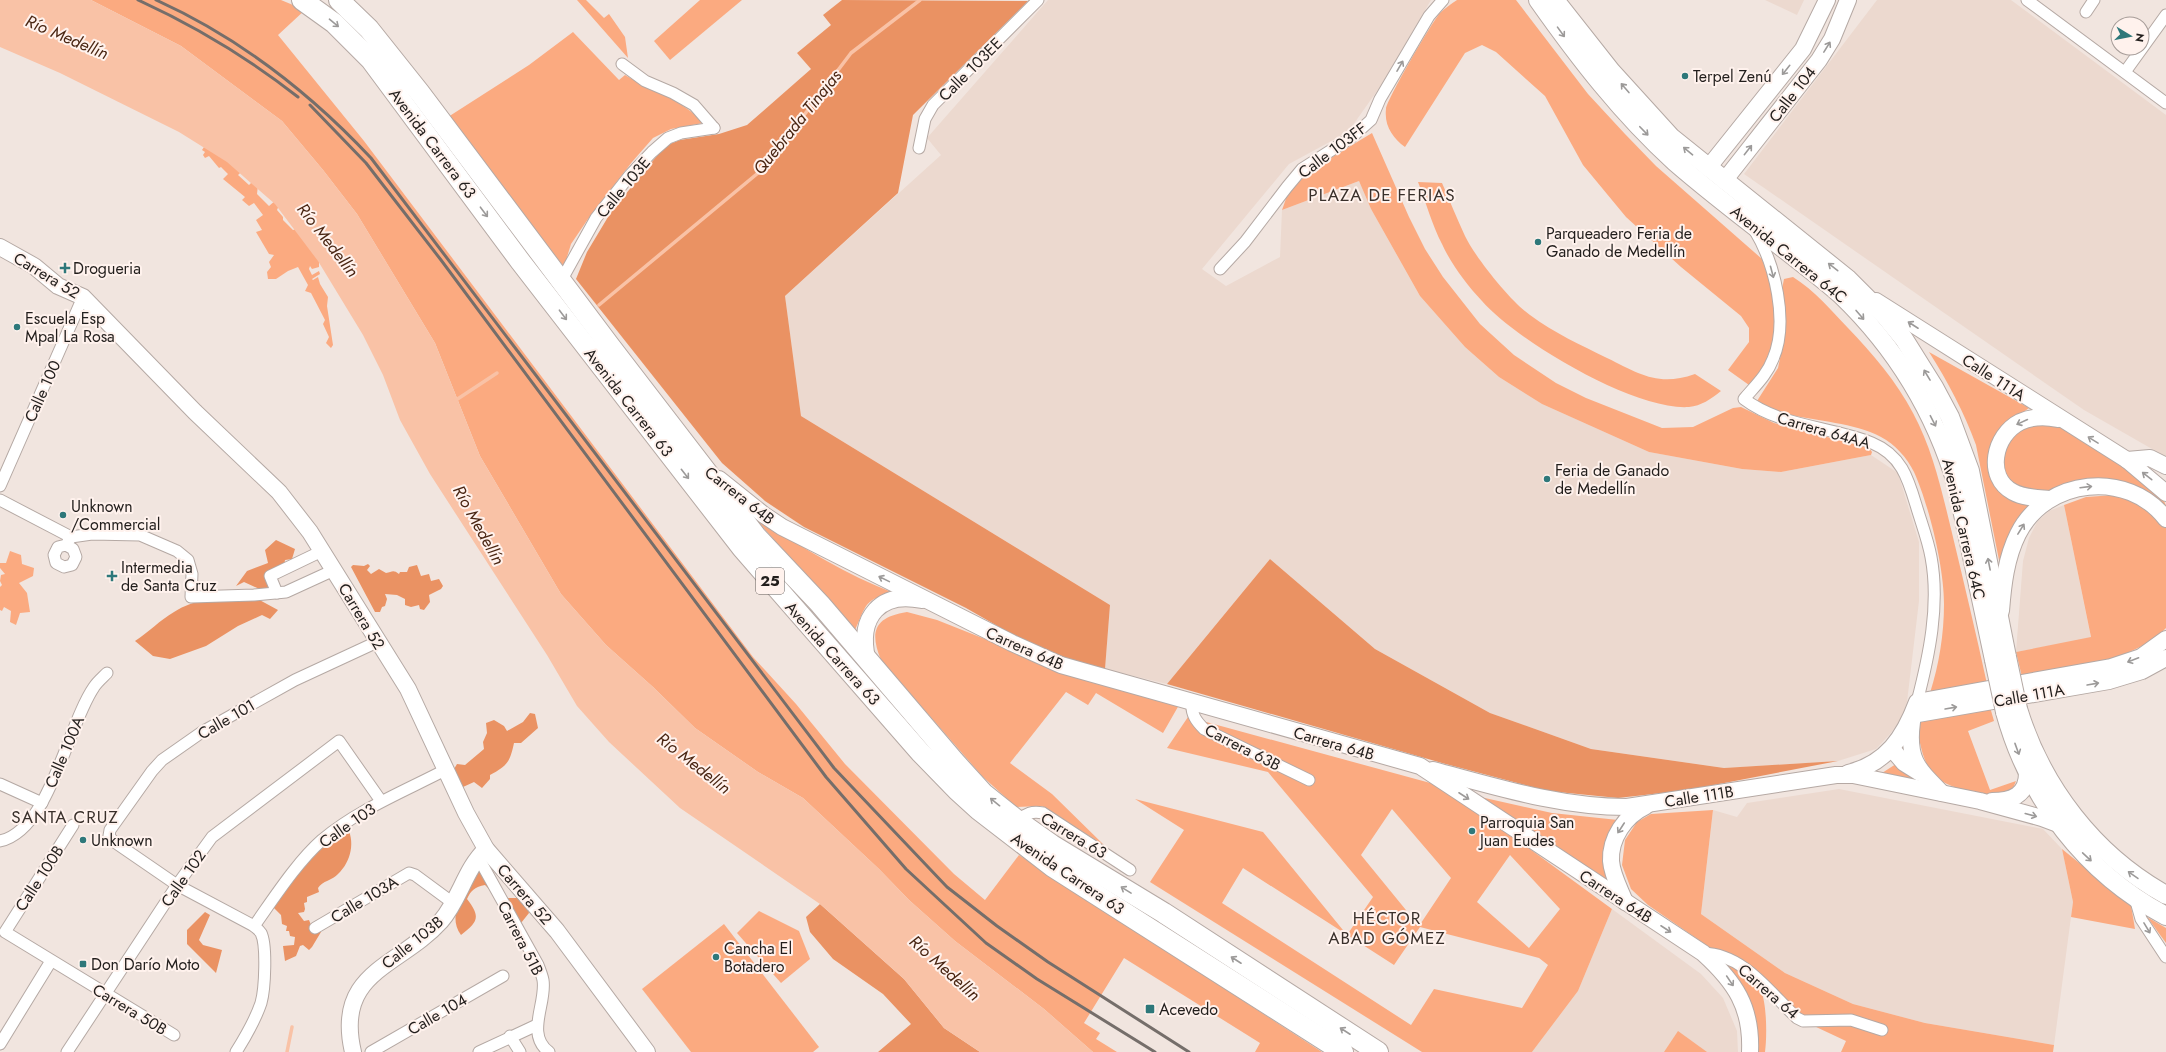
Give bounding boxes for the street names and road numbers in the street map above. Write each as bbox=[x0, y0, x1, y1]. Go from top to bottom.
street label: Calle 103EE bbox=[933, 32, 1008, 107]
street label: Calle 104 bbox=[1763, 62, 1822, 127]
street label: Avenida Carrera 63 bbox=[384, 83, 482, 203]
street label: Calle 103FF bbox=[1293, 117, 1371, 184]
street label: Calle 103E bbox=[591, 152, 656, 223]
street label: Avenida Carrera 64C bbox=[1725, 200, 1852, 309]
street label: Carrera 52 bbox=[9, 247, 84, 304]
street label: Avenida Carrera 63 bbox=[579, 343, 679, 462]
street label: Calle 111A bbox=[1958, 348, 2030, 407]
street label: Calle 100 bbox=[19, 357, 66, 426]
street label: Carrera 64AA bbox=[1775, 406, 1873, 455]
street label: Avenida Carrera 64C bbox=[1936, 456, 1991, 602]
street label: Carrera 64B bbox=[700, 461, 780, 530]
road number: 25 bbox=[756, 568, 784, 594]
street label: Carrera 52 bbox=[333, 579, 390, 654]
street label: Avenida Carrera 63 bbox=[780, 596, 886, 710]
street label: Carrera 64B bbox=[982, 621, 1067, 676]
street label: Calle 111A bbox=[1992, 678, 2067, 713]
street label: Calle 101 bbox=[193, 694, 259, 745]
street label: Calle 100A bbox=[39, 712, 90, 792]
street label: Carrera 63B bbox=[1201, 718, 1285, 776]
street label: Carrera 64B bbox=[1291, 721, 1377, 766]
street label: Calle 111B bbox=[1663, 780, 1735, 813]
street label: Calle 103 bbox=[314, 797, 381, 853]
street label: Carrera 63 bbox=[1036, 807, 1111, 864]
street label: Avenida Carrera 63 bbox=[1006, 827, 1129, 920]
street label: Calle 100B bbox=[10, 841, 69, 916]
street label: Calle 102 bbox=[155, 845, 211, 911]
street label: Carrera 52 bbox=[492, 859, 557, 930]
street label: Carrera 64B bbox=[1575, 864, 1657, 929]
street label: Calle 103A bbox=[326, 870, 403, 929]
street label: Carrera 51B bbox=[492, 897, 549, 979]
street label: Calle 103B bbox=[377, 910, 448, 974]
street label: Carrera 64 bbox=[1733, 958, 1804, 1024]
street label: Carrera 50B bbox=[88, 978, 171, 1041]
street label: Calle 104 bbox=[403, 988, 471, 1041]

